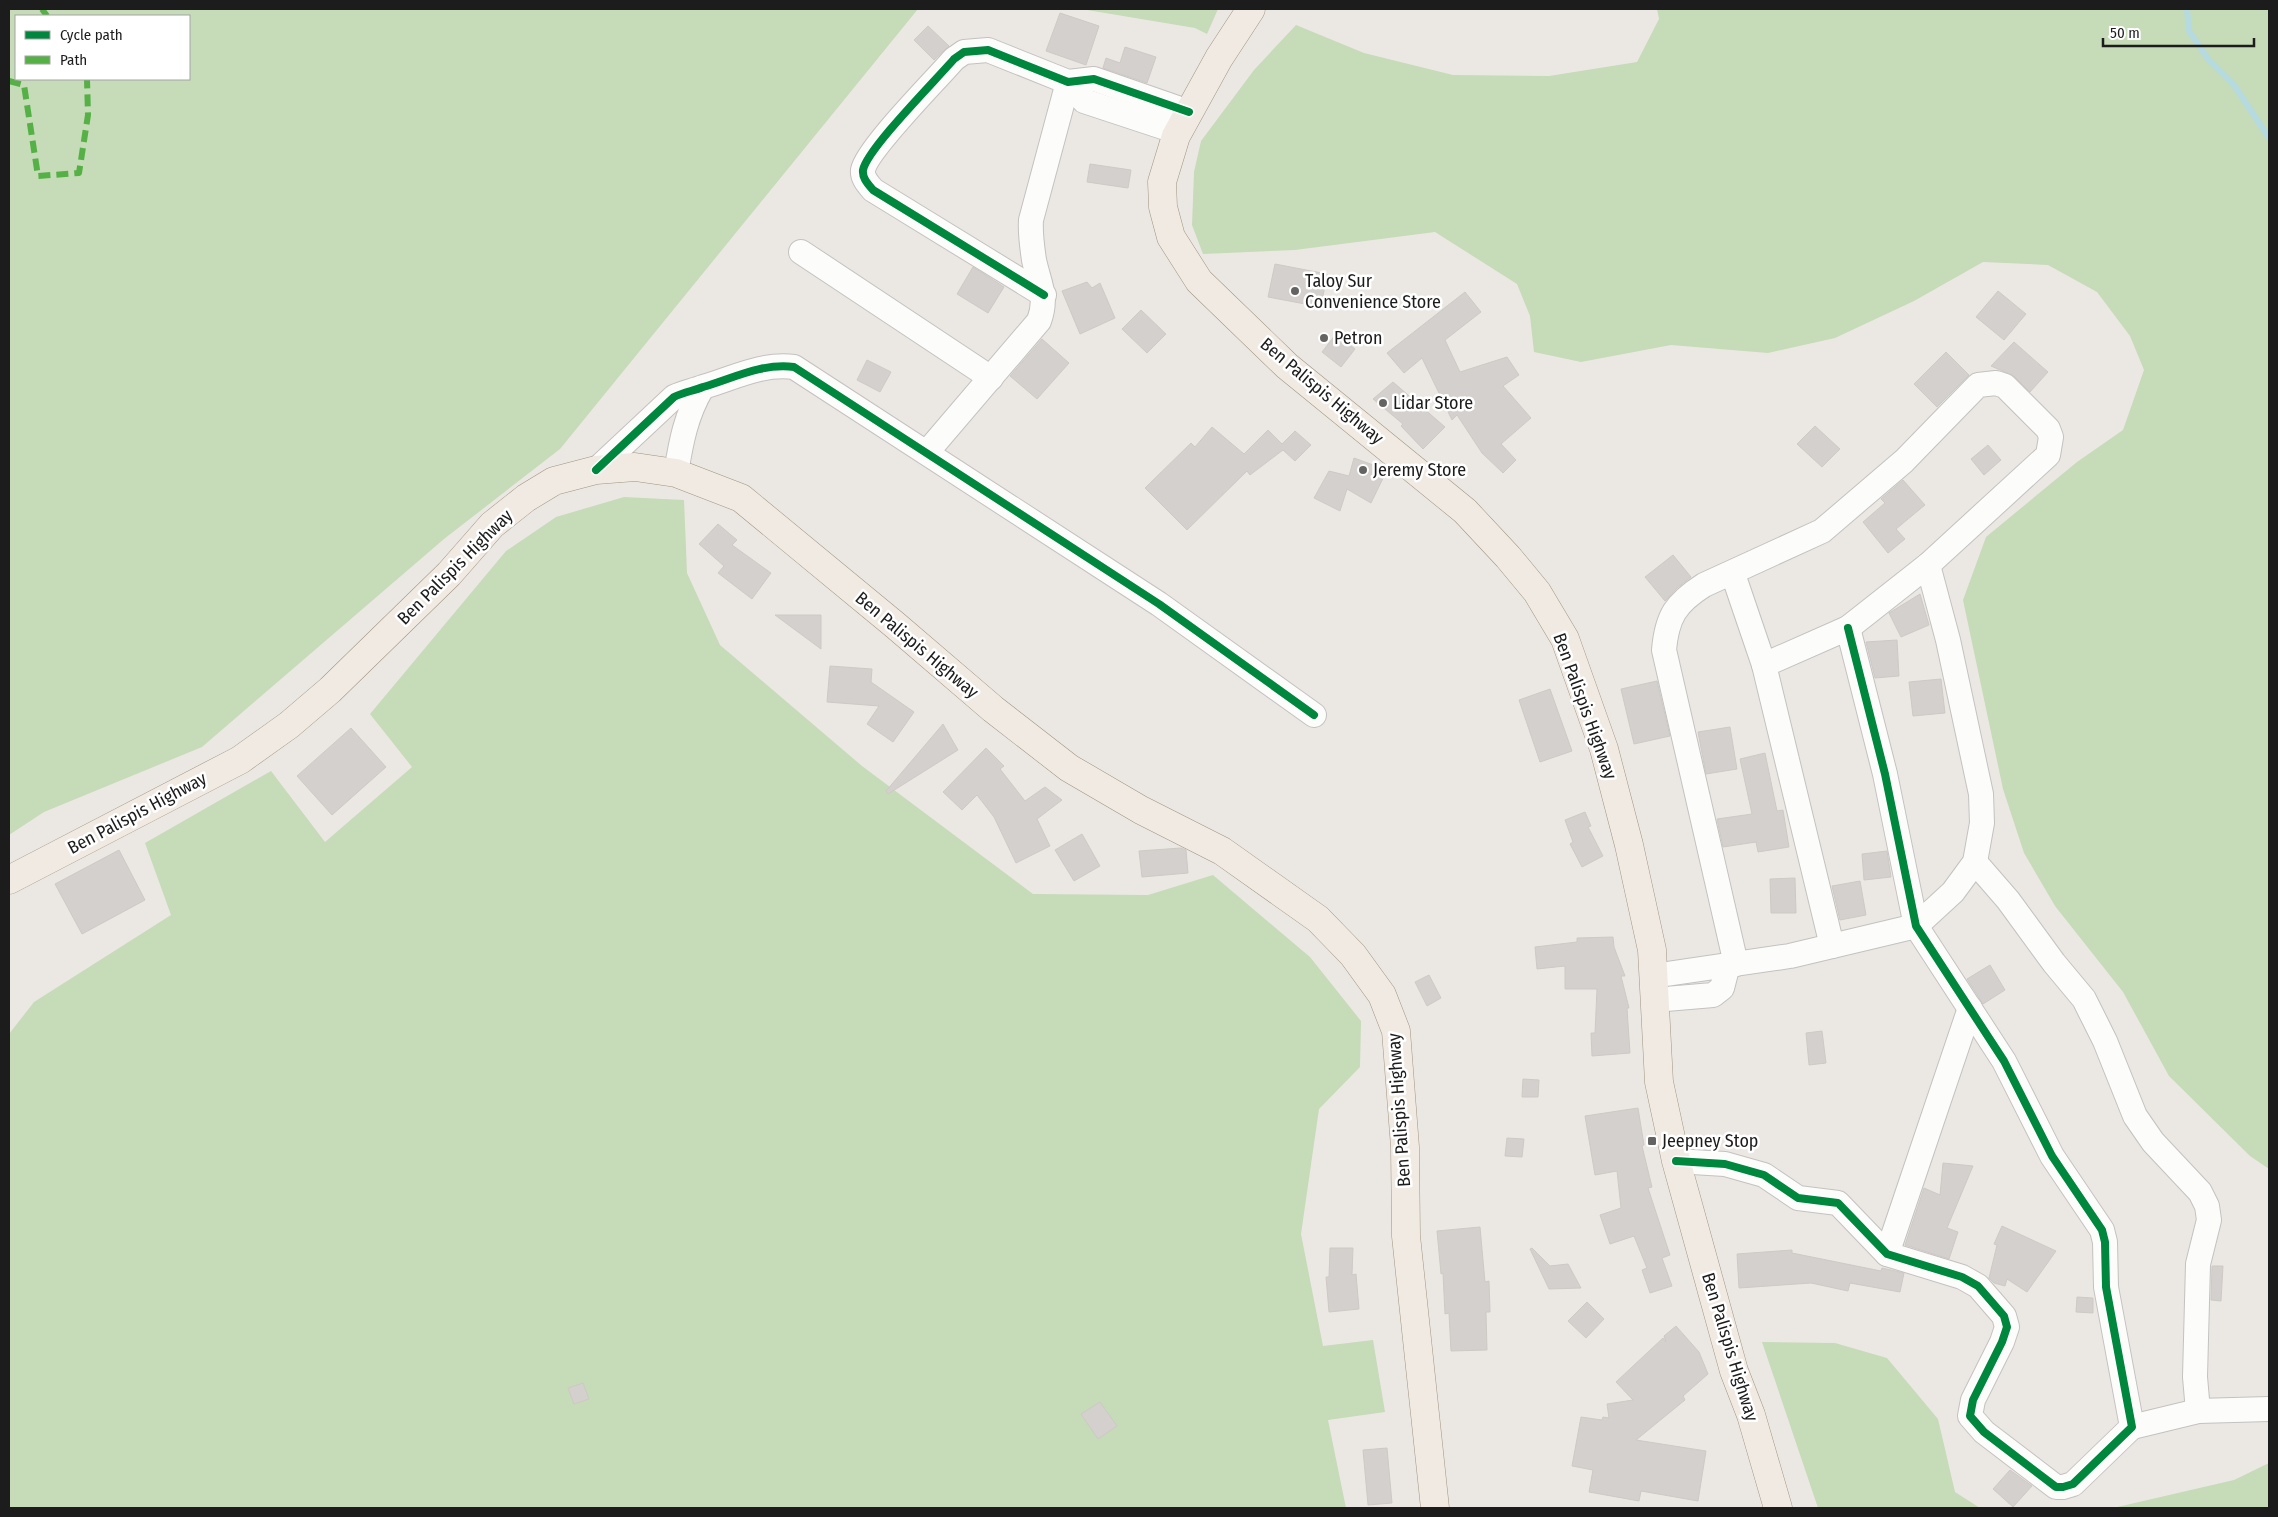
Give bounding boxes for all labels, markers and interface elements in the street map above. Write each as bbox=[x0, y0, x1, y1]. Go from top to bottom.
legend bbox=[15, 15, 190, 80]
scale bar bbox=[2103, 15, 2254, 47]
text: 50 m bbox=[2110, 24, 2140, 42]
text: Cycle path bbox=[60, 26, 123, 44]
text: Path bbox=[60, 51, 87, 69]
place label: Taloy Sur Convenience Store bbox=[1305, 270, 1441, 313]
marker: Taloy Sur Convenience Store bbox=[1289, 285, 1301, 297]
place label: Petron bbox=[1334, 327, 1382, 349]
marker: Petron bbox=[1318, 332, 1330, 344]
street label: Ben Palispis Highway bbox=[1256, 333, 1388, 449]
place label: Lidar Store bbox=[1393, 392, 1473, 414]
marker: Lidar Store bbox=[1377, 397, 1389, 409]
place label: Jeremy Store bbox=[1373, 459, 1466, 481]
marker: Jeremy Store bbox=[1357, 464, 1369, 476]
street label: Ben Palispis Highway bbox=[393, 505, 517, 629]
street label: Ben Palispis Highway bbox=[851, 587, 983, 703]
street label: Ben Palispis Highway bbox=[1548, 630, 1622, 782]
street label: Ben Palispis Highway bbox=[64, 767, 210, 859]
street label: Ben Palispis Highway bbox=[1383, 1032, 1415, 1188]
place label: Jeepney Stop bbox=[1662, 1130, 1758, 1152]
marker: Jeepney Stop bbox=[1646, 1135, 1658, 1147]
street label: Ben Palispis Highway bbox=[1697, 1270, 1763, 1424]

